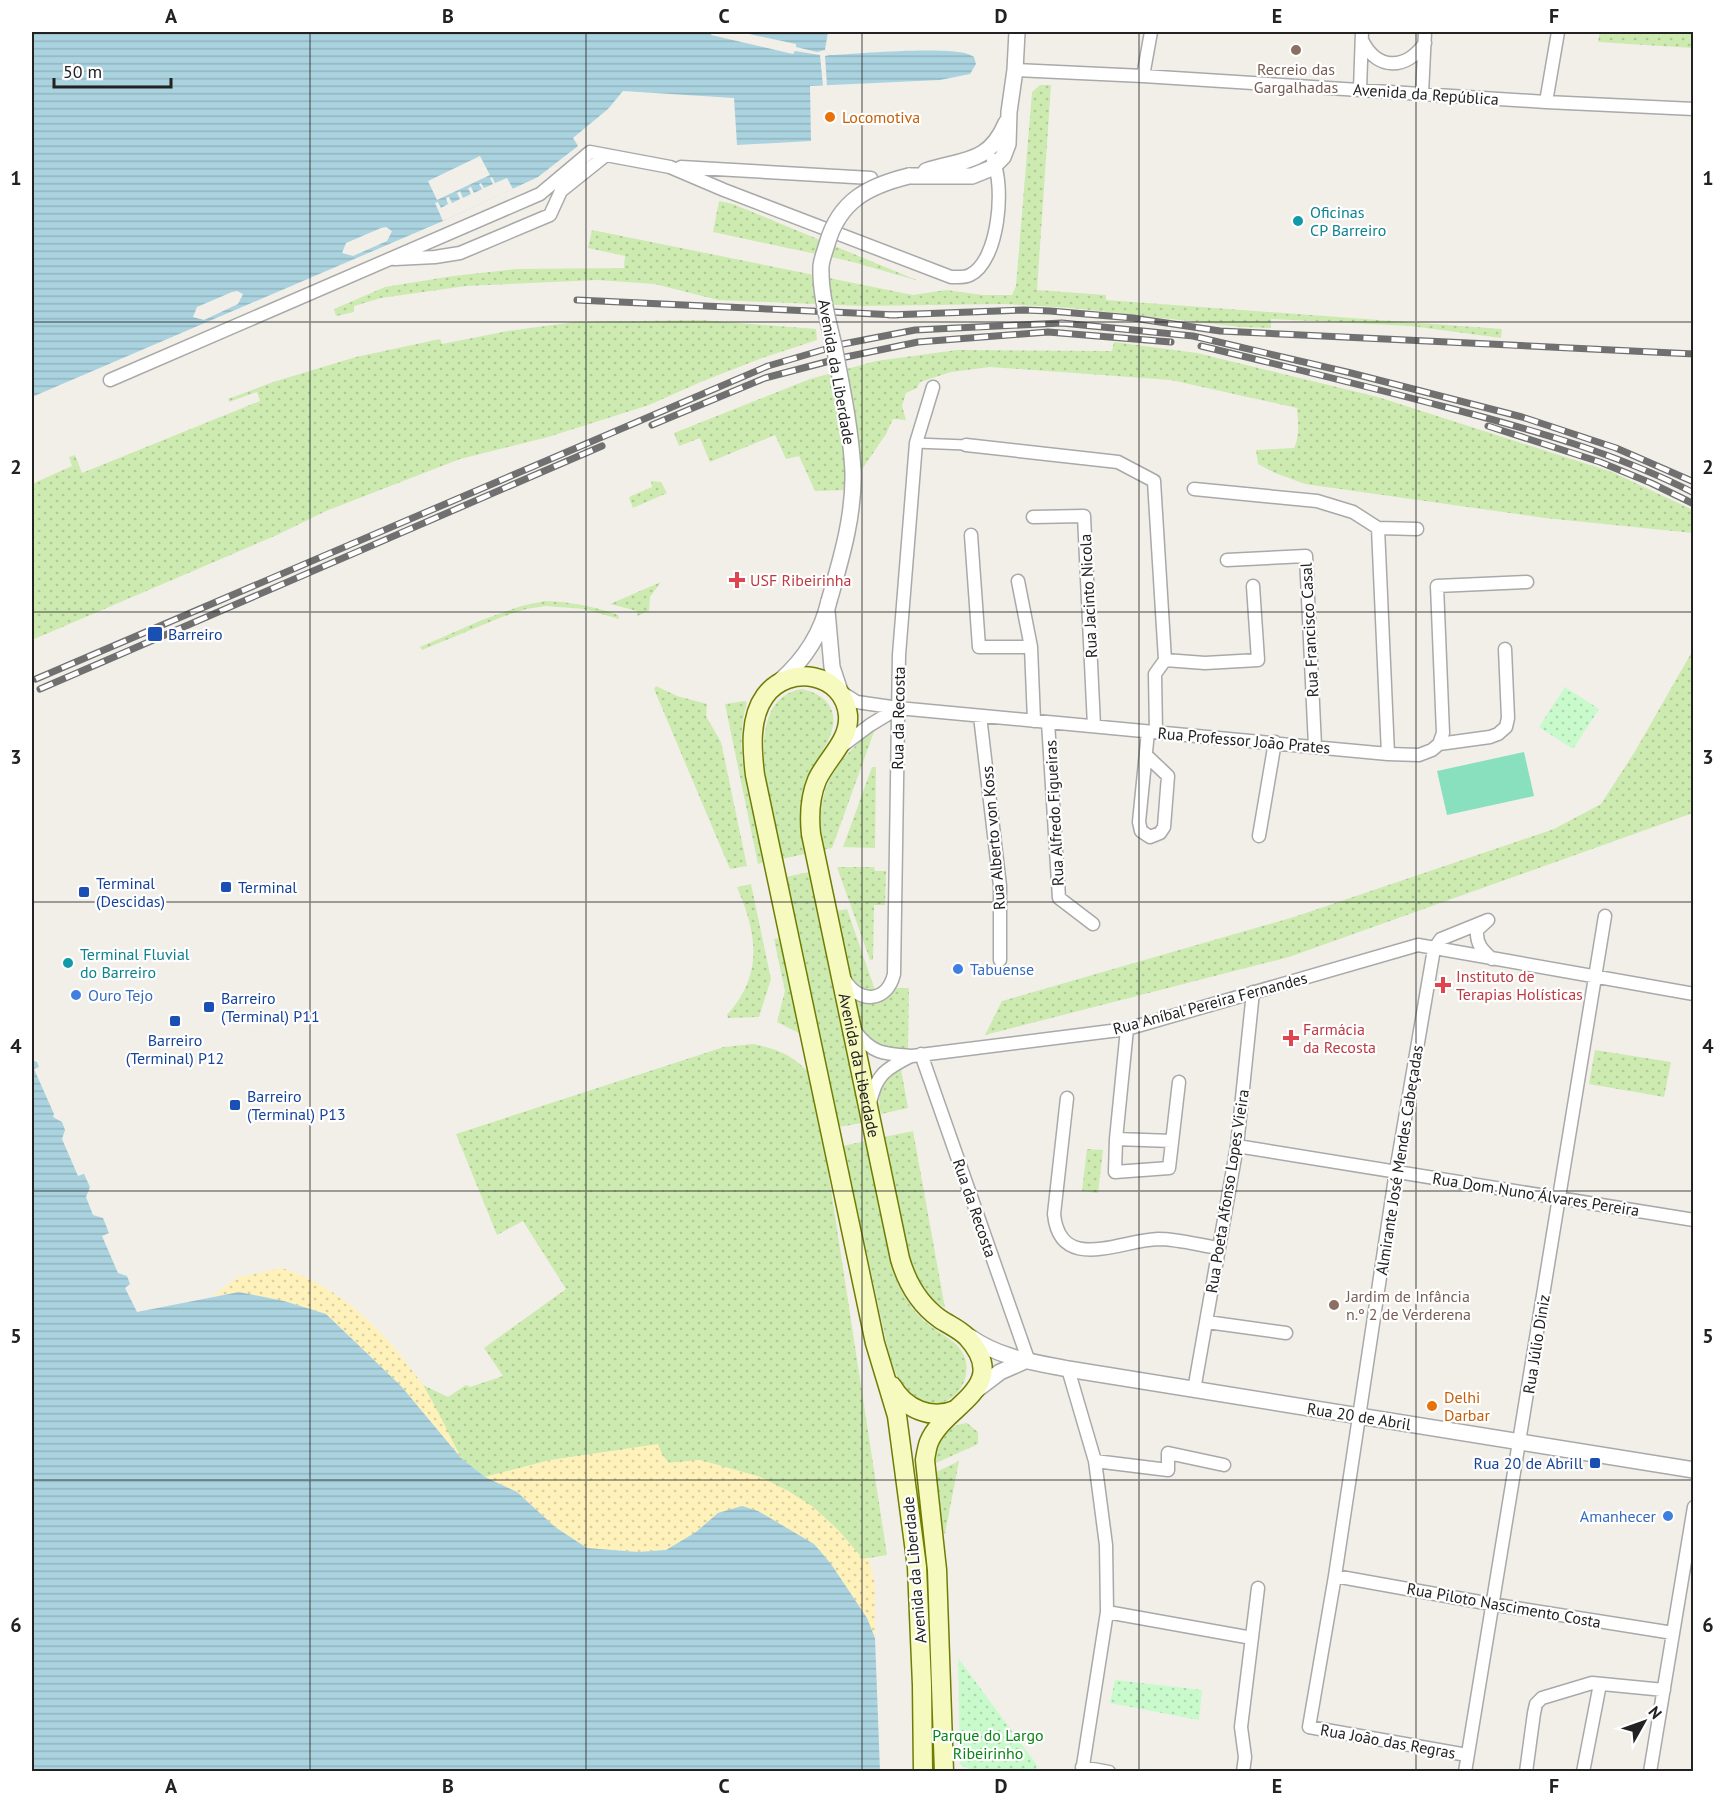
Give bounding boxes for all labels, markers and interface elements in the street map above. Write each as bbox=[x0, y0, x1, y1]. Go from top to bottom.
text: A bbox=[165, 3, 178, 29]
text: B bbox=[442, 3, 454, 29]
text: C bbox=[718, 3, 730, 29]
text: D bbox=[995, 3, 1008, 29]
text: E bbox=[1272, 3, 1282, 29]
text: F bbox=[1549, 3, 1559, 29]
marker: Recreio das Gargalhadas bbox=[1289, 43, 1303, 57]
scale bar bbox=[54, 51, 171, 89]
place label: Recreio das Gargalhadas bbox=[1254, 59, 1338, 97]
text: 50 m bbox=[63, 60, 102, 83]
street label: Avenida da República bbox=[1352, 79, 1500, 109]
place label: Locomotiva bbox=[842, 107, 920, 127]
marker: Locomotiva bbox=[823, 110, 837, 124]
text: 1 bbox=[10, 165, 22, 191]
text: 1 bbox=[1702, 165, 1714, 191]
place label: Oficinas CP Barreiro bbox=[1310, 202, 1386, 240]
marker: Oficinas CP Barreiro bbox=[1291, 214, 1305, 228]
street label: Avenida da Liberdade bbox=[814, 298, 860, 446]
text: 2 bbox=[10, 454, 22, 480]
text: 2 bbox=[1702, 454, 1714, 480]
street label: Rua Jacinto Nicola bbox=[1075, 533, 1101, 659]
street label: Rua Francisco Casal bbox=[1295, 562, 1323, 698]
place label: USF Ribeirinha bbox=[750, 570, 852, 590]
marker: USF Ribeirinha bbox=[728, 571, 746, 589]
place label: Barreiro bbox=[168, 624, 223, 644]
marker: Barreiro bbox=[146, 625, 164, 643]
street label: Rua da Recosta bbox=[887, 666, 909, 770]
street label: Rua Professor João Prates bbox=[1157, 722, 1331, 758]
street label: Rua Alfredo Figueiras bbox=[1040, 739, 1068, 887]
text: 3 bbox=[10, 744, 22, 770]
text: 3 bbox=[1702, 744, 1714, 770]
street label: Rua Alberto von Koss bbox=[977, 765, 1009, 911]
place label: Terminal (Descidas) bbox=[96, 873, 165, 911]
place label: Terminal bbox=[238, 877, 297, 897]
marker: Terminal bbox=[219, 880, 233, 894]
marker: Terminal (Descidas) bbox=[77, 885, 91, 899]
place label: Terminal Fluvial do Barreiro bbox=[80, 944, 190, 982]
marker: Terminal Fluvial do Barreiro bbox=[61, 956, 75, 970]
place label: Tabuense bbox=[970, 959, 1034, 979]
marker: Tabuense bbox=[951, 962, 965, 976]
place label: Instituto de Terapias Holísticas bbox=[1456, 966, 1583, 1004]
street label: Rua Aníbal Pereira Fernandes bbox=[1111, 967, 1310, 1039]
marker: Instituto de Terapias Holísticas bbox=[1434, 976, 1452, 994]
place label: Ouro Tejo bbox=[88, 985, 153, 1005]
marker: Ouro Tejo bbox=[69, 988, 83, 1002]
place label: Barreiro (Terminal) P11 bbox=[221, 988, 320, 1026]
street label: Avenida da Liberdade bbox=[835, 991, 884, 1139]
marker: Barreiro (Terminal) P11 bbox=[202, 1000, 216, 1014]
marker: Barreiro (Terminal) P12 bbox=[168, 1014, 182, 1028]
place label: Farmácia da Recosta bbox=[1303, 1019, 1376, 1057]
place label: Barreiro (Terminal) P12 bbox=[126, 1030, 224, 1068]
marker: Farmácia da Recosta bbox=[1284, 1031, 1298, 1045]
text: 4 bbox=[10, 1033, 22, 1059]
text: 4 bbox=[1702, 1033, 1714, 1059]
street label: Almirante José Mendes Cabeçadas bbox=[1371, 1043, 1427, 1276]
place label: Barreiro (Terminal) P13 bbox=[247, 1086, 346, 1124]
street label: Rua Poeta Afonso Lopes Vieira bbox=[1201, 1088, 1253, 1294]
marker: Barreiro (Terminal) P13 bbox=[228, 1098, 242, 1112]
street label: Rua da Recosta bbox=[949, 1156, 1001, 1260]
street label: Rua Dom Nuno Álvares Pereira bbox=[1431, 1168, 1641, 1220]
place label: Jardim de Infância n.º 2 de Verderena bbox=[1345, 1286, 1471, 1324]
street label: Rua Júlio Diniz bbox=[1518, 1293, 1554, 1395]
marker: Jardim de Infância n.º 2 de Verderena bbox=[1327, 1298, 1341, 1312]
text: 5 bbox=[10, 1323, 22, 1349]
text: 5 bbox=[1702, 1323, 1714, 1349]
place label: Delhi Darbar bbox=[1444, 1387, 1490, 1425]
street label: Rua 20 de Abril bbox=[1306, 1398, 1413, 1434]
marker: Delhi Darbar bbox=[1425, 1399, 1439, 1413]
place label: Rua 20 de Abrill bbox=[1474, 1453, 1583, 1473]
marker: Rua 20 de Abrill bbox=[1588, 1456, 1602, 1470]
street label: Avenida da Liberdade bbox=[898, 1496, 930, 1644]
place label: Amanhecer bbox=[1580, 1506, 1657, 1526]
marker: Amanhecer bbox=[1661, 1509, 1675, 1523]
street label: Rua Piloto Nascimento Costa bbox=[1405, 1578, 1603, 1632]
text: 6 bbox=[10, 1612, 22, 1638]
text: 6 bbox=[1702, 1612, 1714, 1638]
north arrow bbox=[1614, 1692, 1674, 1752]
text: N bbox=[1644, 1702, 1667, 1723]
street label: Rua João das Regras bbox=[1319, 1719, 1458, 1763]
park label: Parque do Largo Ribeirinho bbox=[932, 1725, 1044, 1763]
text: A bbox=[165, 1773, 178, 1799]
text: B bbox=[442, 1773, 454, 1799]
text: C bbox=[718, 1773, 730, 1799]
text: D bbox=[995, 1773, 1008, 1799]
text: E bbox=[1272, 1773, 1282, 1799]
text: F bbox=[1549, 1773, 1559, 1799]

